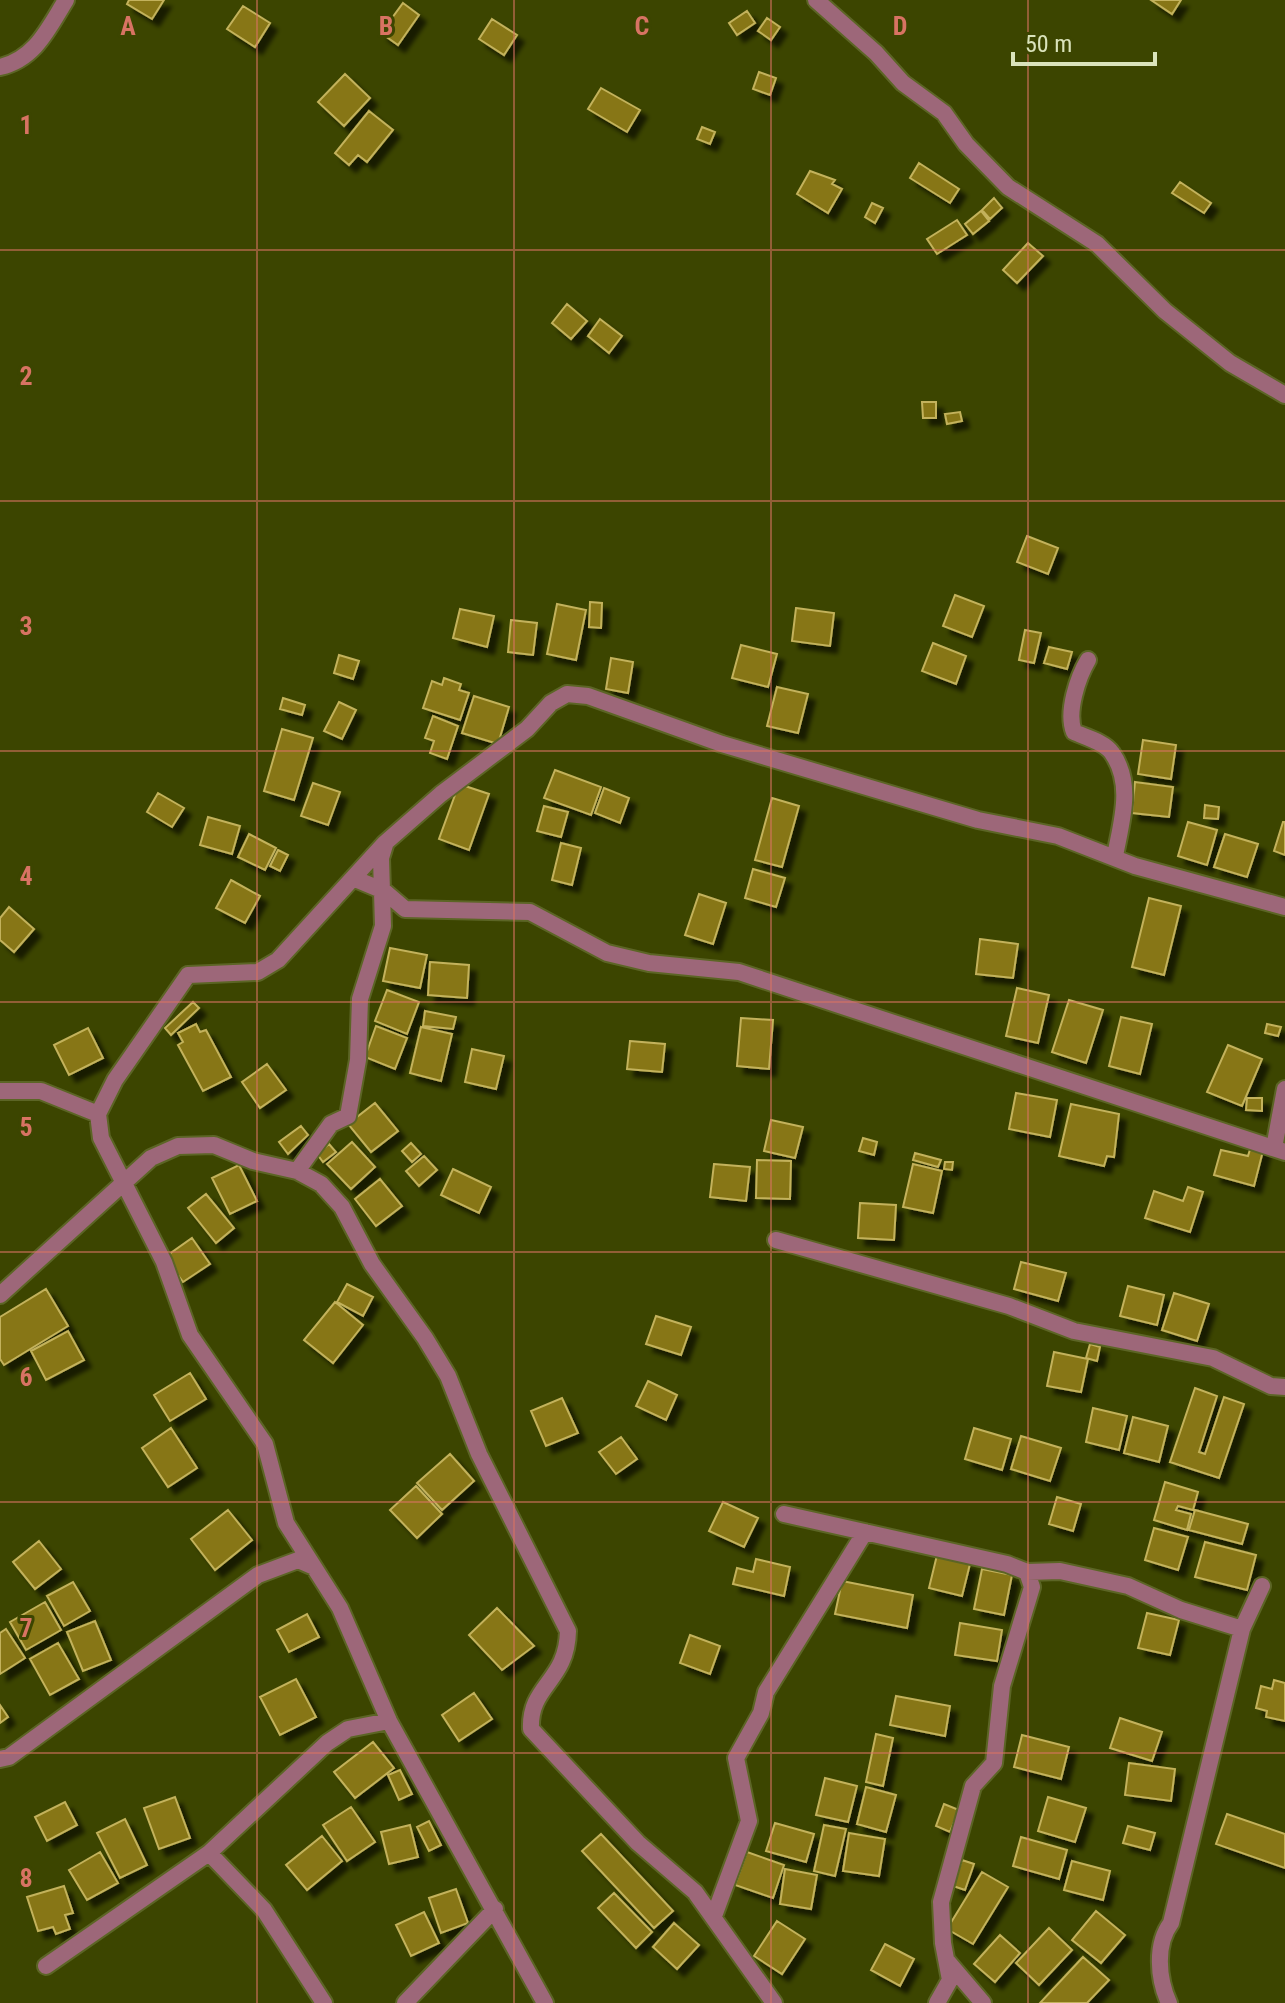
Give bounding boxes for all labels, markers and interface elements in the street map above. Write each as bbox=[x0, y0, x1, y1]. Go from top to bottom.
text: A bbox=[120, 11, 136, 41]
text: B bbox=[379, 11, 393, 41]
text: C bbox=[635, 11, 650, 41]
text: D bbox=[893, 11, 907, 41]
scale bar bbox=[1013, 16, 1155, 66]
text: 50 m bbox=[1025, 30, 1072, 58]
text: 1 bbox=[19, 110, 33, 140]
text: 2 bbox=[19, 361, 33, 391]
text: 3 bbox=[19, 611, 33, 641]
text: 4 bbox=[19, 861, 33, 891]
text: 5 bbox=[19, 1112, 33, 1142]
text: 6 bbox=[19, 1362, 33, 1392]
text: 7 bbox=[19, 1613, 33, 1643]
text: 8 bbox=[19, 1863, 33, 1893]

